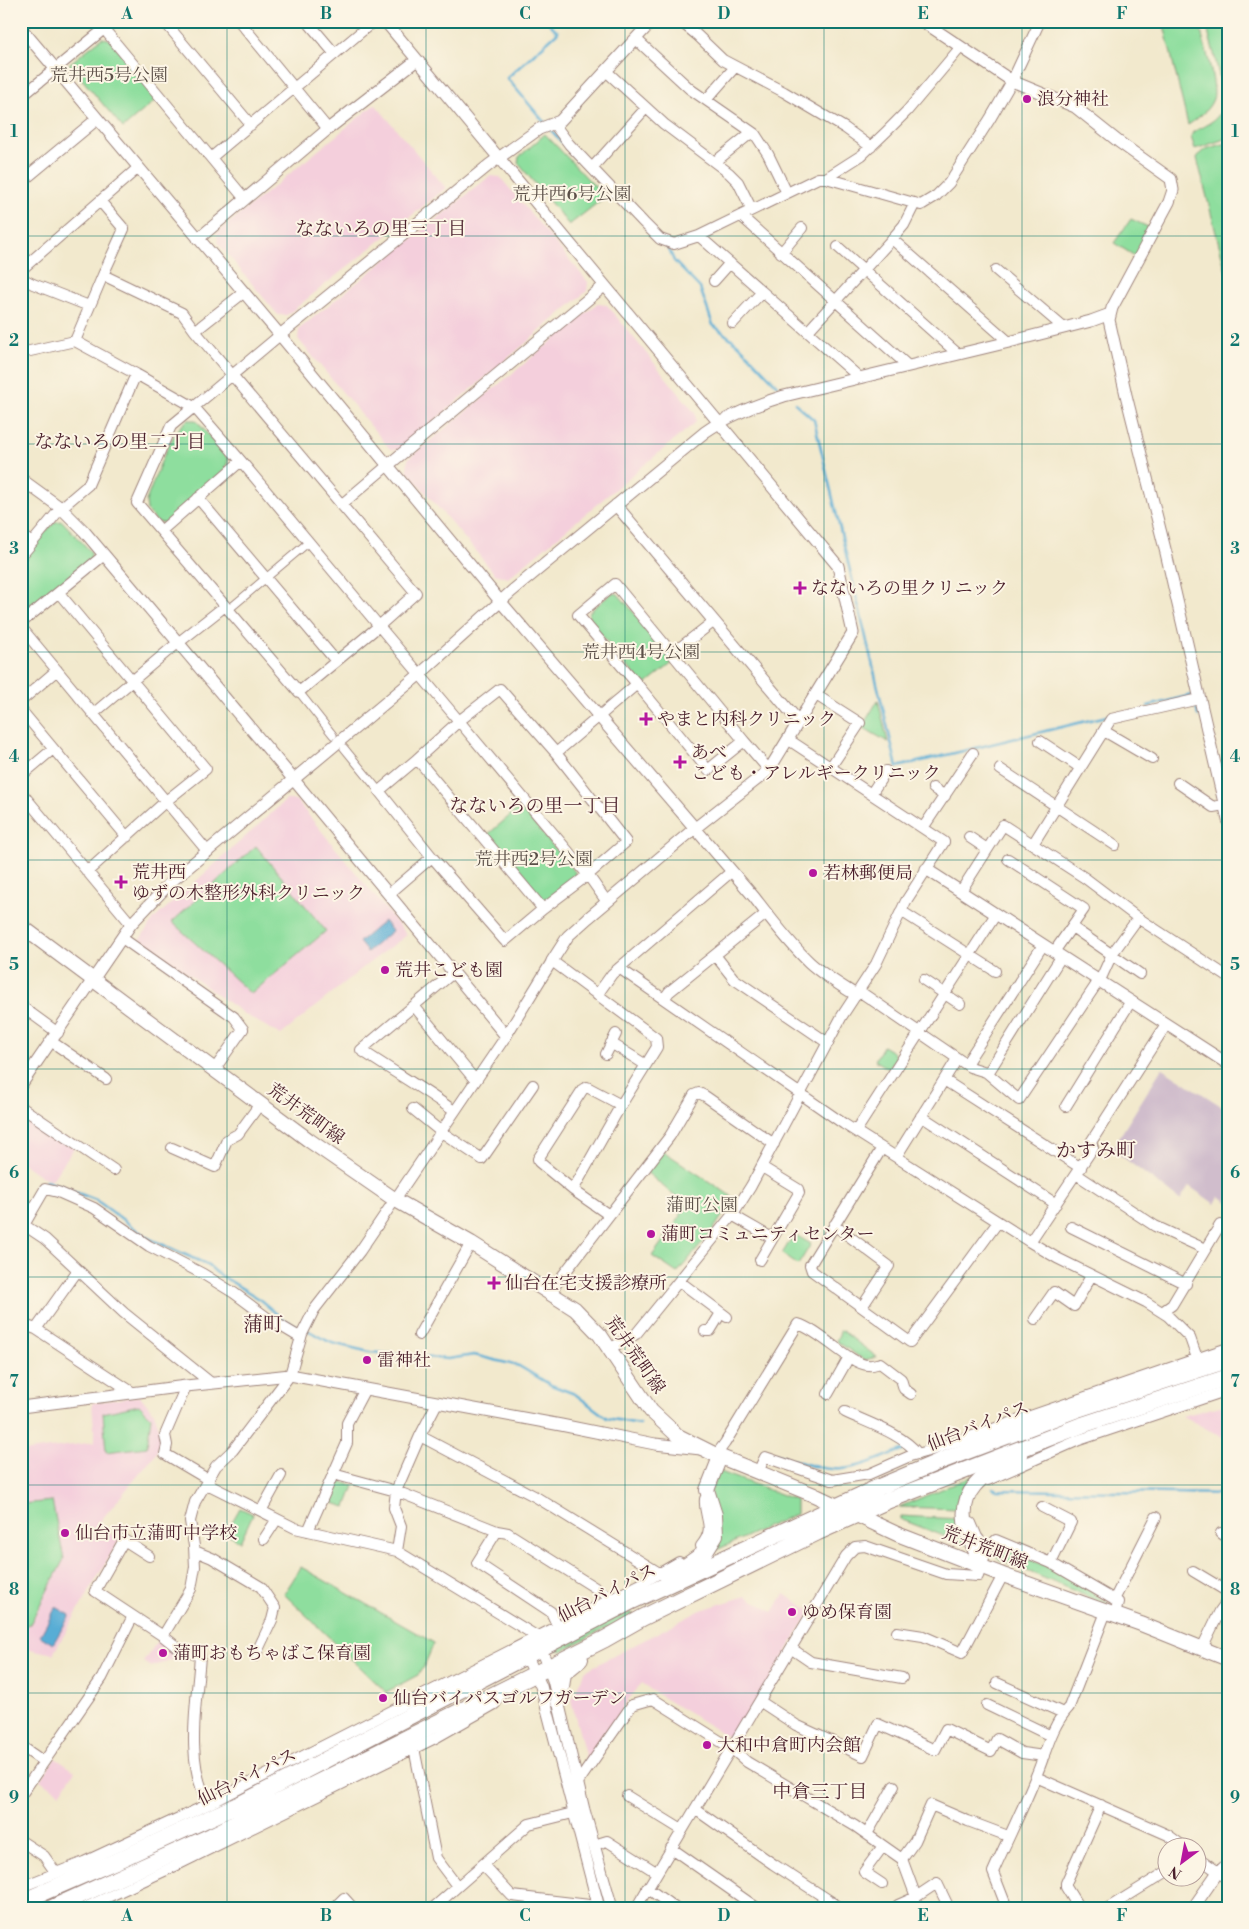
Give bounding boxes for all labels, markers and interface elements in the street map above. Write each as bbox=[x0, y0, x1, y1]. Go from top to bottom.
text: A bbox=[120, 4, 133, 24]
text: B bbox=[320, 4, 332, 24]
text: C bbox=[519, 4, 531, 24]
text: D bbox=[718, 4, 731, 24]
text: E bbox=[917, 4, 929, 24]
text: F bbox=[1116, 4, 1128, 24]
park label: 荒井西5号公園 bbox=[50, 64, 168, 87]
place label: 浪分神社 bbox=[1037, 88, 1109, 111]
marker: 浪分神社 bbox=[1021, 93, 1033, 105]
text: 1 bbox=[10, 122, 18, 142]
text: 1 bbox=[1231, 122, 1239, 142]
park label: 荒井西6号公園 bbox=[513, 183, 631, 206]
district label: なないろの里三丁目 bbox=[295, 217, 467, 241]
text: 2 bbox=[9, 331, 19, 351]
text: 2 bbox=[1230, 331, 1240, 351]
district label: なないろの里二丁目 bbox=[34, 430, 206, 454]
text: 3 bbox=[9, 539, 19, 559]
text: 3 bbox=[1230, 539, 1240, 559]
place label: なないろの里クリニック bbox=[811, 577, 1008, 600]
marker: なないろの里クリニック bbox=[793, 581, 807, 595]
park label: 荒井西4号公園 bbox=[582, 641, 700, 664]
place label: やまと内科クリニック bbox=[657, 708, 836, 731]
marker: やまと内科クリニック bbox=[639, 712, 653, 726]
place label: あべ こども・アレルギークリニック bbox=[691, 741, 941, 785]
text: 4 bbox=[9, 747, 20, 767]
text: 4 bbox=[1230, 747, 1241, 767]
marker: あべ こども・アレルギークリニック bbox=[673, 755, 687, 769]
district label: なないろの里一丁目 bbox=[449, 794, 621, 818]
park label: 荒井西2号公園 bbox=[475, 848, 593, 871]
place label: 荒井西 ゆずの木整形外科クリニック bbox=[132, 861, 365, 905]
place label: 若林郵便局 bbox=[823, 862, 913, 885]
marker: 若林郵便局 bbox=[807, 867, 819, 879]
marker: 荒井西 ゆずの木整形外科クリニック bbox=[114, 875, 128, 889]
text: 5 bbox=[9, 955, 19, 975]
text: 5 bbox=[1230, 955, 1240, 975]
place label: 荒井こども園 bbox=[395, 959, 503, 982]
marker: 荒井こども園 bbox=[379, 964, 391, 976]
street label: 荒井荒町線 bbox=[263, 1078, 349, 1150]
district label: かすみ町 bbox=[1056, 1139, 1136, 1164]
text: 6 bbox=[9, 1163, 19, 1183]
text: 6 bbox=[1230, 1163, 1240, 1183]
park label: 蒲町公園 bbox=[666, 1194, 738, 1217]
place label: 蒲町コミュニティセンター bbox=[661, 1223, 874, 1246]
marker: 蒲町コミュニティセンター bbox=[645, 1228, 657, 1240]
place label: 仙台在宅支援診療所 bbox=[505, 1272, 667, 1295]
marker: 仙台在宅支援診療所 bbox=[487, 1276, 501, 1290]
street label: 荒井荒町線 bbox=[600, 1312, 670, 1398]
district label: 蒲町 bbox=[243, 1313, 283, 1338]
place label: 雷神社 bbox=[377, 1349, 431, 1372]
marker: 雷神社 bbox=[361, 1354, 373, 1366]
text: 7 bbox=[9, 1372, 19, 1392]
text: 7 bbox=[1230, 1372, 1240, 1392]
street label: 仙台バイパス bbox=[924, 1396, 1032, 1456]
street label: 荒井荒町線 bbox=[939, 1521, 1031, 1575]
place label: 仙台市立蒲町中学校 bbox=[75, 1522, 237, 1545]
marker: 仙台市立蒲町中学校 bbox=[59, 1527, 71, 1539]
street label: 仙台バイパス bbox=[554, 1558, 660, 1628]
text: 8 bbox=[9, 1580, 19, 1600]
text: 8 bbox=[1230, 1580, 1240, 1600]
place label: ゆめ保育園 bbox=[802, 1601, 892, 1624]
marker: ゆめ保育園 bbox=[786, 1606, 798, 1618]
place label: 蒲町おもちゃばこ保育園 bbox=[173, 1642, 371, 1665]
marker: 蒲町おもちゃばこ保育園 bbox=[157, 1647, 169, 1659]
place label: 仙台バイパスゴルフガーデン bbox=[393, 1687, 626, 1710]
marker: 仙台バイパスゴルフガーデン bbox=[377, 1692, 389, 1704]
place label: 大和中倉町内会館 bbox=[717, 1734, 861, 1757]
marker: 大和中倉町内会館 bbox=[701, 1739, 713, 1751]
street label: 仙台バイパス bbox=[194, 1743, 300, 1811]
district label: 中倉三丁目 bbox=[772, 1780, 868, 1804]
text: 9 bbox=[9, 1788, 19, 1808]
text: 9 bbox=[1230, 1788, 1240, 1808]
north arrow bbox=[1156, 1836, 1206, 1886]
text: N bbox=[1166, 1862, 1185, 1883]
text: A bbox=[120, 1906, 133, 1926]
text: B bbox=[320, 1906, 332, 1926]
text: C bbox=[519, 1906, 531, 1926]
text: D bbox=[718, 1906, 731, 1926]
text: E bbox=[917, 1906, 929, 1926]
text: F bbox=[1116, 1906, 1128, 1926]

